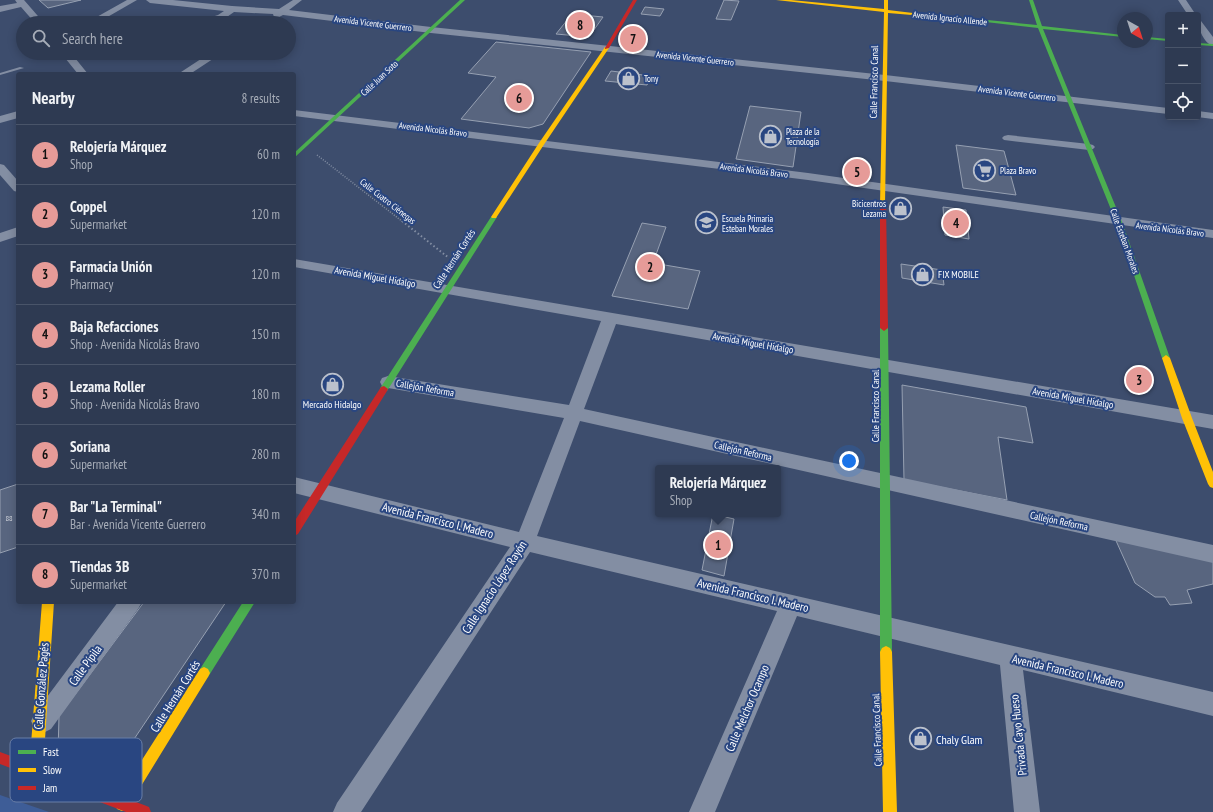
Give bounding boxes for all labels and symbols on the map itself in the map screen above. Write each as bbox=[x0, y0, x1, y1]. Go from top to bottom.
street label: Avenida Ignacio Allende bbox=[912, 9, 988, 27]
pin: 8 bbox=[567, 10, 593, 40]
north arrow bbox=[1117, 12, 1153, 48]
street label: Avenida Vicente Guerrero bbox=[334, 13, 413, 33]
pin: 7 bbox=[620, 24, 646, 54]
street label: Calle Francisco Canal bbox=[867, 45, 881, 118]
street label: Avenida Vicente Guerrero bbox=[656, 48, 735, 68]
street label: Calle Juan Soto bbox=[358, 58, 400, 98]
shop icon: Tony bbox=[616, 65, 642, 91]
place label: Tony bbox=[644, 73, 659, 84]
pin: 6 bbox=[506, 83, 532, 113]
street label: Avenida Vicente Guerrero bbox=[978, 83, 1057, 103]
street label: Avenida Nicolás Bravo bbox=[398, 119, 468, 139]
shop icon: Plaza de la Tecnología bbox=[757, 123, 783, 149]
place label: Plaza de la Tecnología bbox=[786, 126, 820, 147]
pin: 5 bbox=[844, 157, 870, 187]
supermarket icon: Plaza Bravo bbox=[972, 157, 998, 183]
street label: Avenida Nicolás Bravo bbox=[719, 160, 789, 180]
place label: Plaza Bravo bbox=[1000, 165, 1036, 176]
street label: Calle Cuatro Ciénegas bbox=[358, 176, 418, 226]
shop icon: Bicicentros Lezama bbox=[888, 195, 914, 221]
place label: Bicicentros Lezama bbox=[852, 198, 886, 219]
street label: Calle Esteban Morales bbox=[1108, 207, 1142, 275]
pin: 4 bbox=[943, 208, 969, 238]
school or university icon: Escuela Primaria Esteban Morales bbox=[693, 210, 719, 236]
place label: Escuela Primaria Esteban Morales bbox=[722, 213, 773, 234]
street label: Avenida Nicolás Bravo bbox=[1135, 219, 1205, 239]
street label: Calle Hernán Cortés bbox=[430, 226, 478, 291]
pin: 2 bbox=[637, 252, 663, 282]
shop icon: FIX MOBILE bbox=[909, 261, 935, 287]
street label: Avenida Miguel Hidalgo bbox=[333, 263, 417, 291]
place label: FIX MOBILE bbox=[938, 268, 979, 281]
street label: Avenida Miguel Hidalgo bbox=[711, 329, 795, 357]
pin: 3 bbox=[1126, 365, 1152, 395]
street label: Calle Francisco Canal bbox=[869, 369, 882, 442]
shop icon: Mercado Hidalgo bbox=[319, 371, 345, 397]
street label: Callejón Reforma bbox=[395, 376, 455, 400]
street label: Avenida Miguel Hidalgo bbox=[1031, 384, 1115, 412]
place label: Mercado Hidalgo bbox=[303, 398, 361, 411]
street label: Callejón Reforma bbox=[713, 438, 773, 464]
your location bbox=[839, 451, 859, 471]
street label: Avenida Francisco I. Madero bbox=[381, 499, 495, 541]
street label: Callejón Reforma bbox=[1029, 509, 1089, 533]
house number: 88 bbox=[5, 513, 13, 523]
pin: 1 bbox=[705, 530, 731, 560]
street label: Calle Ignacio López Rayón bbox=[458, 538, 530, 636]
street label: Avenida Francisco I. Madero bbox=[696, 575, 810, 615]
street label: Calle González Pagés bbox=[30, 642, 52, 730]
street label: Calle Pípila bbox=[65, 642, 105, 688]
street label: Avenida Francisco I. Madero bbox=[1011, 651, 1125, 691]
street label: Calle Hernán Cortés bbox=[147, 657, 203, 735]
street label: Calle Melchor Ocampo bbox=[722, 662, 772, 754]
street label: Calle Francisco Canal bbox=[869, 693, 885, 767]
street label: Privada Cayo Hueso bbox=[1006, 694, 1030, 776]
shop icon: Chaly Glam bbox=[907, 726, 933, 752]
place label: Chaly Glam bbox=[936, 732, 983, 747]
legend bbox=[10, 738, 142, 802]
text: Fast bbox=[43, 745, 59, 759]
text: Slow bbox=[43, 763, 62, 777]
text: Jam bbox=[42, 781, 57, 795]

